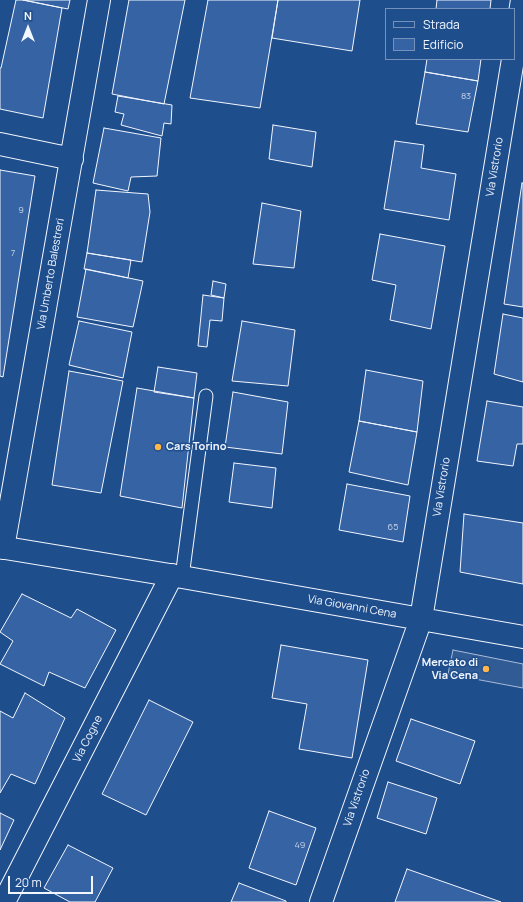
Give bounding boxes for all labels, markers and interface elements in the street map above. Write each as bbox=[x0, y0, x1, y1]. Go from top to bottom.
north arrow bbox=[8, 8, 48, 48]
text: N bbox=[24, 8, 32, 23]
legend bbox=[385, 8, 515, 60]
text: Strada bbox=[423, 16, 460, 33]
text: Edificio bbox=[423, 36, 463, 53]
house number: 83 bbox=[461, 91, 471, 101]
street label: Via Vistrorio bbox=[484, 136, 506, 198]
house number: 9 bbox=[18, 205, 24, 215]
street label: Via Umberto Balestreri bbox=[35, 217, 67, 331]
house number: 7 bbox=[11, 248, 15, 258]
place label: Cars Torino bbox=[166, 440, 226, 454]
marker: Cars Torino bbox=[153, 442, 163, 452]
street label: Via Vistrorio bbox=[431, 456, 453, 518]
house number: 65 bbox=[388, 522, 398, 532]
street label: Via Giovanni Cena bbox=[307, 593, 397, 621]
place label: Mercato di Via Cena bbox=[422, 656, 478, 682]
marker: Mercato di Via Cena bbox=[481, 664, 491, 674]
street label: Via Cogne bbox=[71, 713, 105, 765]
street label: Via Vistrorio bbox=[341, 768, 373, 828]
house number: 49 bbox=[295, 840, 305, 850]
scale bar bbox=[10, 868, 95, 894]
text: 20 m bbox=[15, 874, 42, 891]

